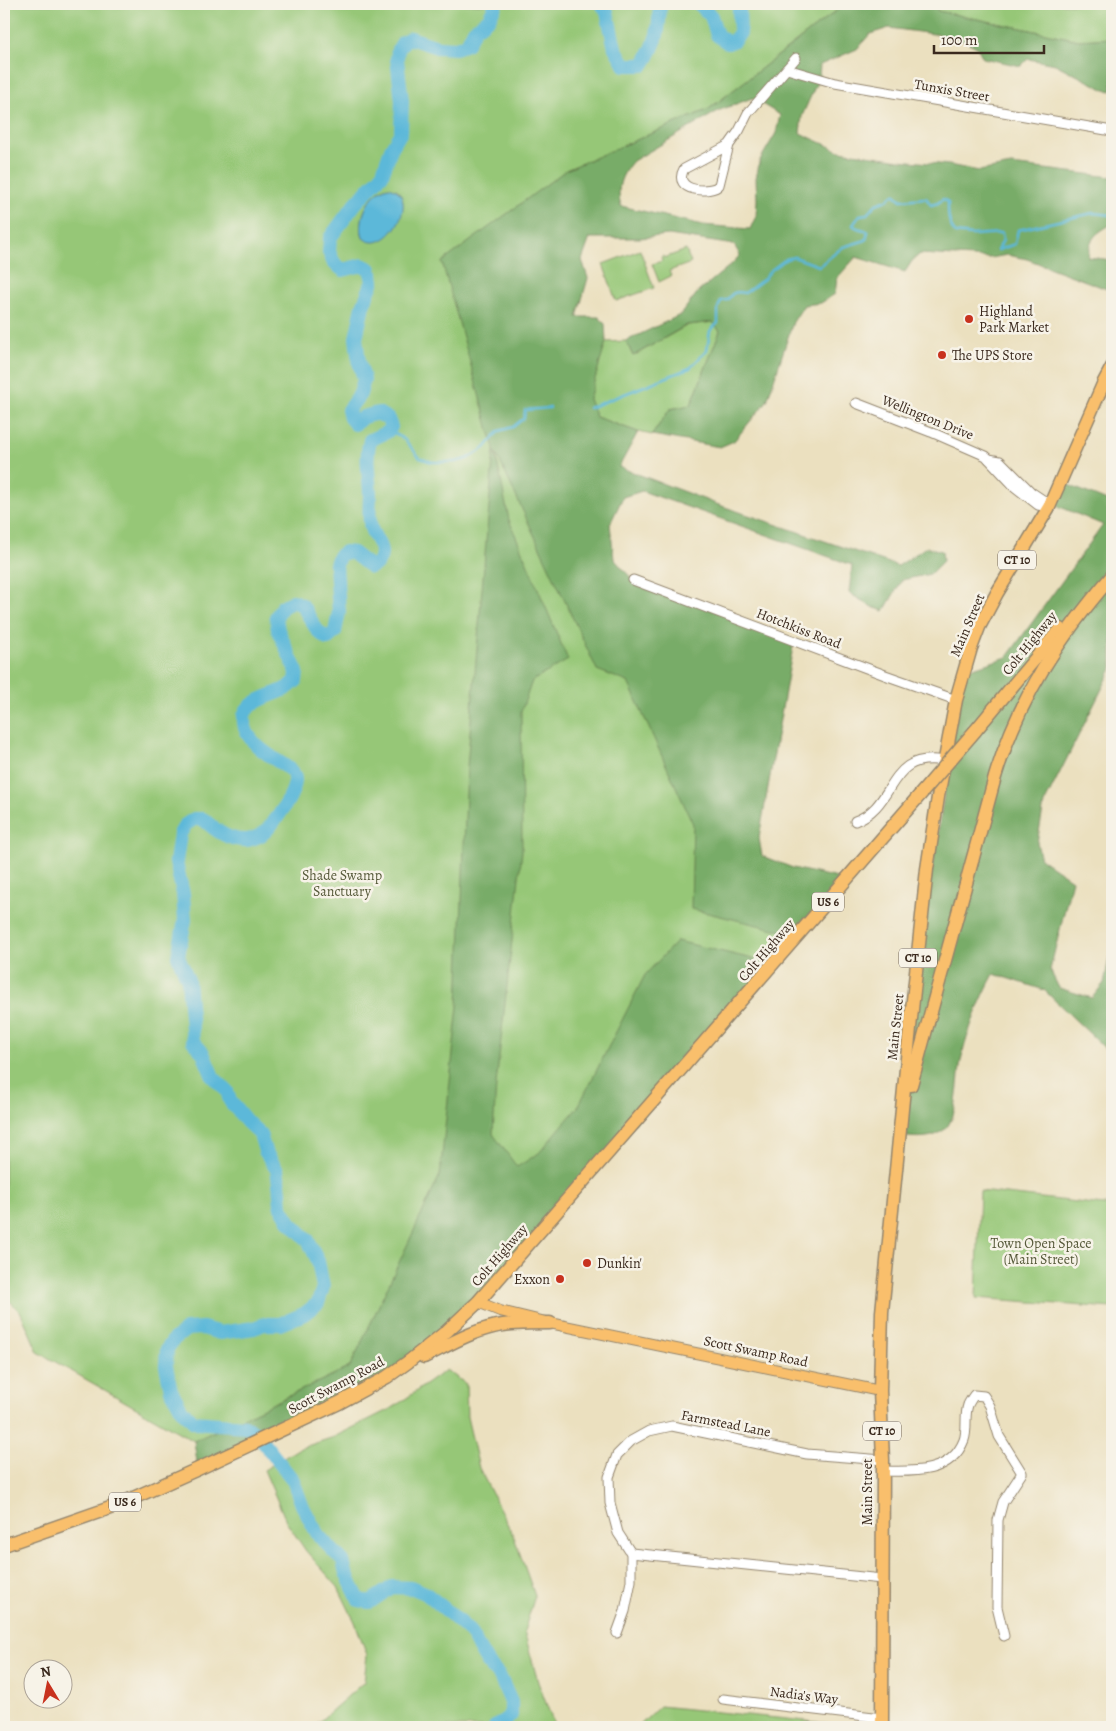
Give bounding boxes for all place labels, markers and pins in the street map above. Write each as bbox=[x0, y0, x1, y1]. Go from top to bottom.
place label: Highland Park Market bbox=[979, 302, 1050, 337]
marker: Highland Park Market bbox=[963, 313, 975, 325]
place label: The UPS Store bbox=[952, 346, 1033, 365]
marker: The UPS Store bbox=[936, 349, 948, 361]
place label: Dunkin' bbox=[597, 1254, 642, 1273]
marker: Dunkin' bbox=[581, 1257, 593, 1269]
place label: Exxon bbox=[514, 1270, 550, 1289]
marker: Exxon bbox=[554, 1273, 566, 1285]

